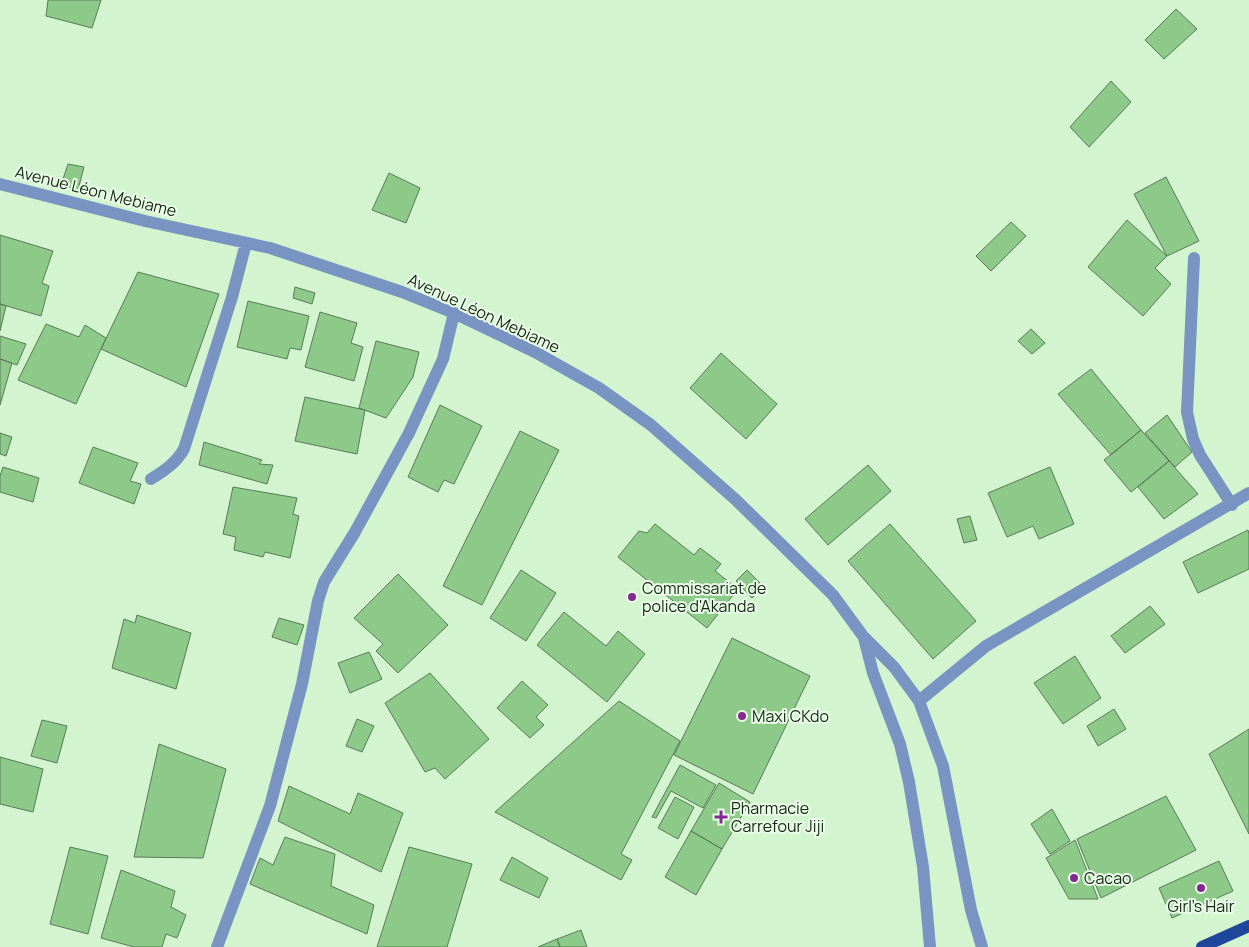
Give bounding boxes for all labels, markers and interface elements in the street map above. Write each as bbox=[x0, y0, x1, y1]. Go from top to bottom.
street label: Avenue Léon Mebiame bbox=[13, 160, 179, 222]
street label: Avenue Léon Mebiame bbox=[404, 268, 564, 358]
place label: Commissariat de police d'Akanda bbox=[642, 577, 766, 617]
marker: Commissariat de police d'Akanda bbox=[626, 591, 638, 603]
place label: Maxi CKdo bbox=[752, 705, 829, 727]
marker: Maxi CKdo bbox=[736, 710, 748, 722]
place label: Pharmacie Carrefour Jiji bbox=[731, 797, 824, 837]
marker: Pharmacie Carrefour Jiji bbox=[715, 811, 727, 823]
place label: Cacao bbox=[1084, 867, 1132, 889]
marker: Cacao bbox=[1068, 872, 1080, 884]
marker: Girl’s Hair bbox=[1195, 882, 1207, 894]
place label: Girl’s Hair bbox=[1167, 895, 1235, 917]

